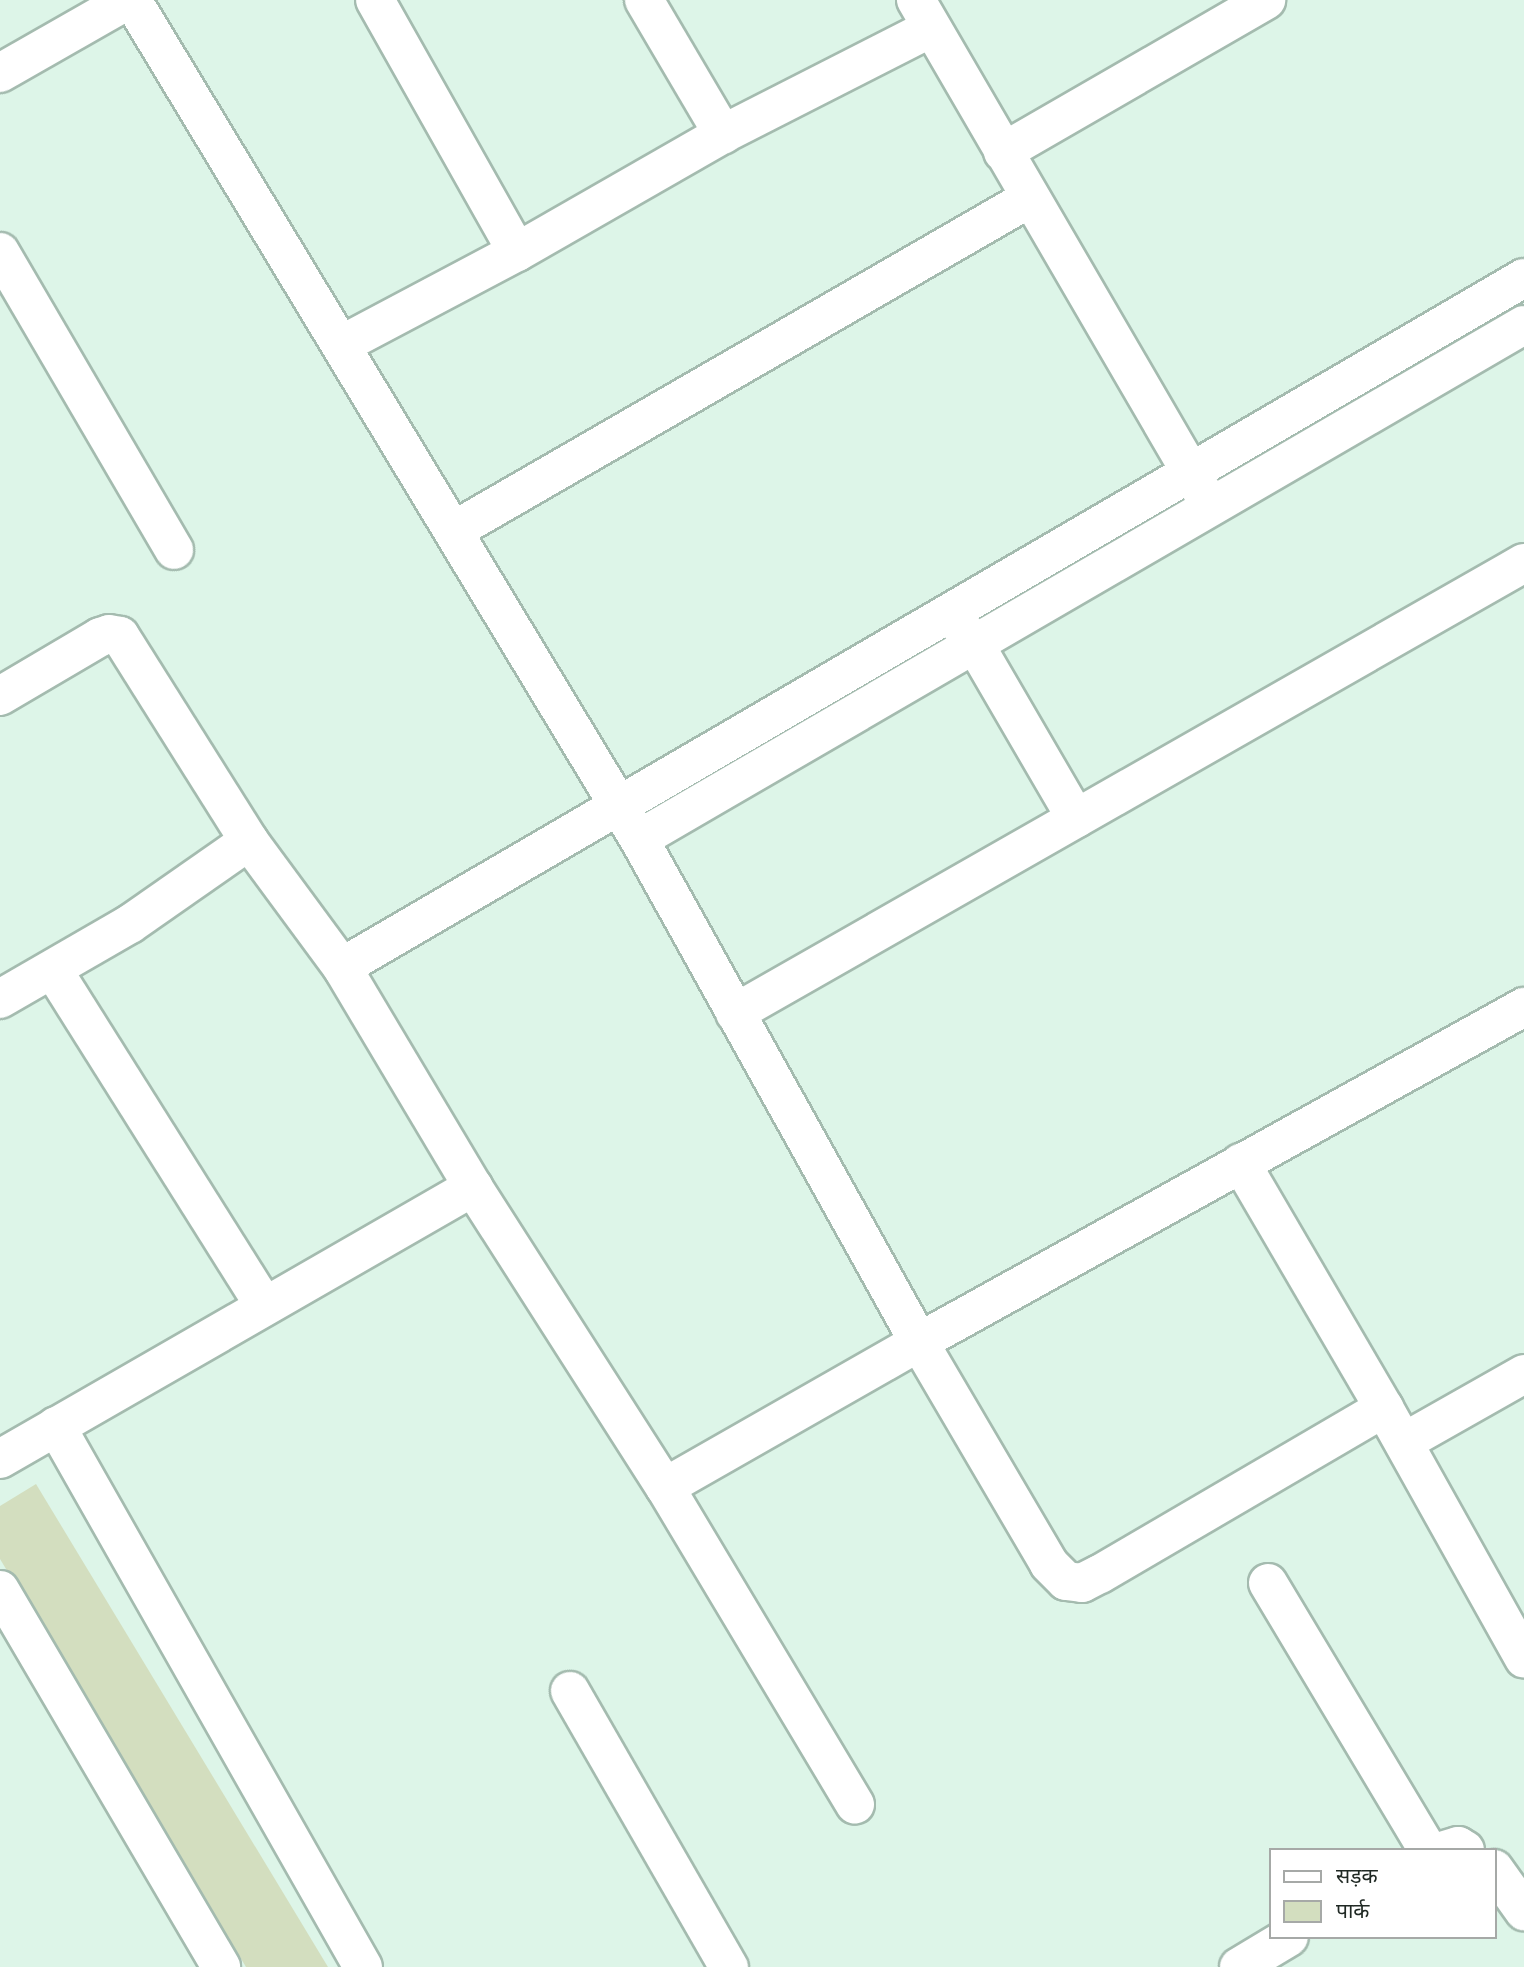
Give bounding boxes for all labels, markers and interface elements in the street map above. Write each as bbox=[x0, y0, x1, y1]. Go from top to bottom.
legend bbox=[1268, 1848, 1496, 1939]
text: सड़क bbox=[1336, 1861, 1378, 1891]
text: पार्क bbox=[1336, 1896, 1370, 1926]

